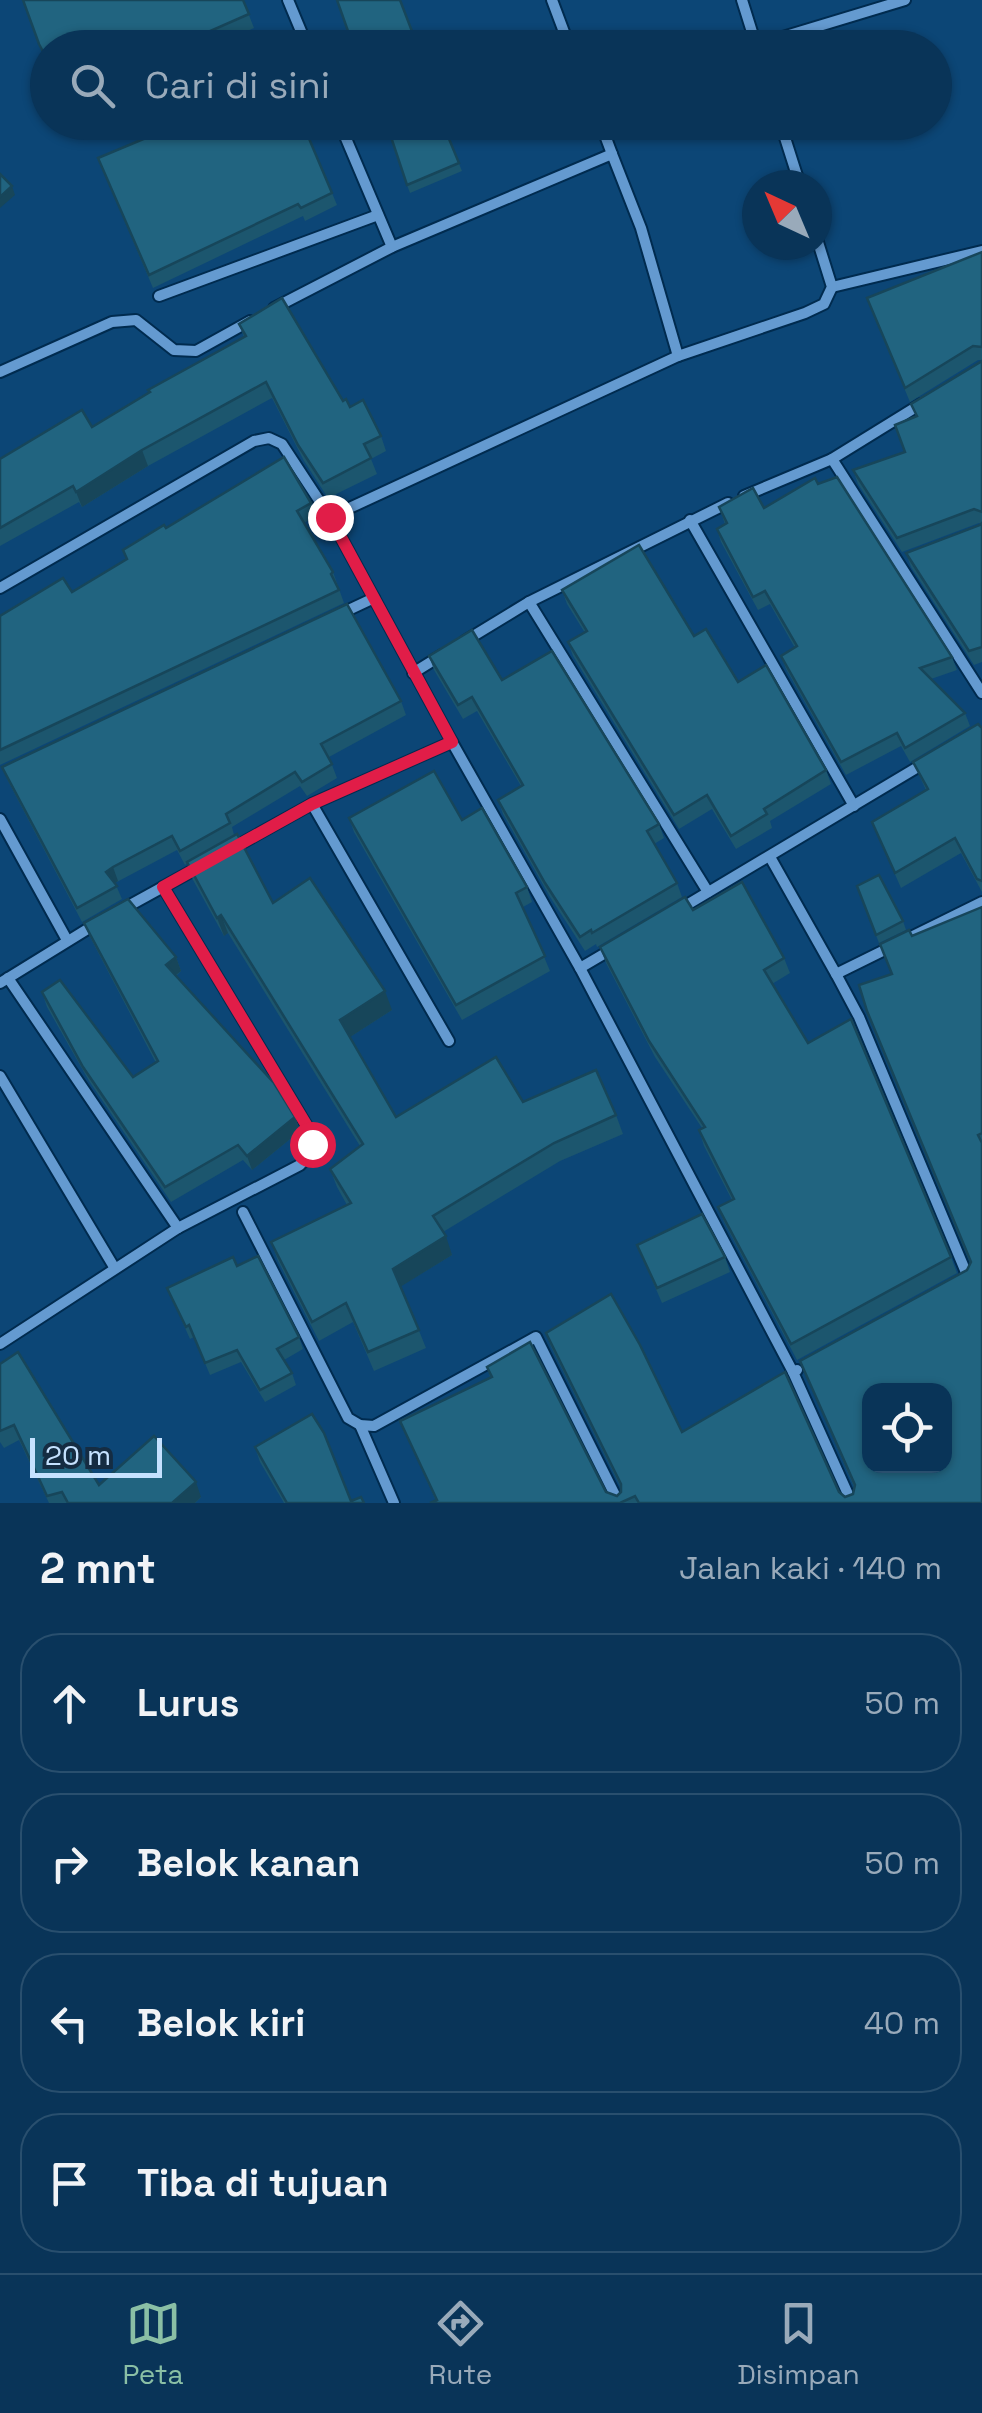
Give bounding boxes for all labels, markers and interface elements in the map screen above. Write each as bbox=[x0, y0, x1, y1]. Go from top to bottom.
search box bbox=[30, 30, 952, 140]
icon: search bbox=[65, 58, 120, 113]
text: Cari di sini bbox=[145, 61, 330, 109]
north arrow bbox=[742, 170, 832, 260]
route end bbox=[308, 495, 354, 541]
route start bbox=[290, 1122, 336, 1168]
map controls bbox=[862, 1383, 952, 1473]
button: locate bbox=[862, 1383, 952, 1473]
scale bar bbox=[30, 1433, 162, 1478]
text: 20 m bbox=[45, 1437, 111, 1473]
text: 2 mnt bbox=[40, 1542, 156, 1595]
text: Jalan kaki · 140 m bbox=[679, 1548, 942, 1588]
icon: ahead bbox=[42, 1676, 97, 1731]
text: Lurus bbox=[137, 1679, 239, 1727]
text: 50 m bbox=[865, 1683, 940, 1723]
icon: right bbox=[42, 1836, 97, 1891]
text: Belok kanan bbox=[137, 1839, 360, 1887]
text: 50 m bbox=[865, 1843, 940, 1883]
icon: left bbox=[42, 1996, 97, 2051]
text: Belok kiri bbox=[137, 1999, 305, 2047]
text: 40 m bbox=[864, 2003, 940, 2043]
icon: arrive bbox=[42, 2156, 97, 2211]
text: Tiba di tujuan bbox=[137, 2159, 389, 2207]
tab: Peta bbox=[122, 2296, 184, 2392]
tab: Rute bbox=[429, 2296, 492, 2392]
tab: Disimpan bbox=[737, 2296, 860, 2392]

